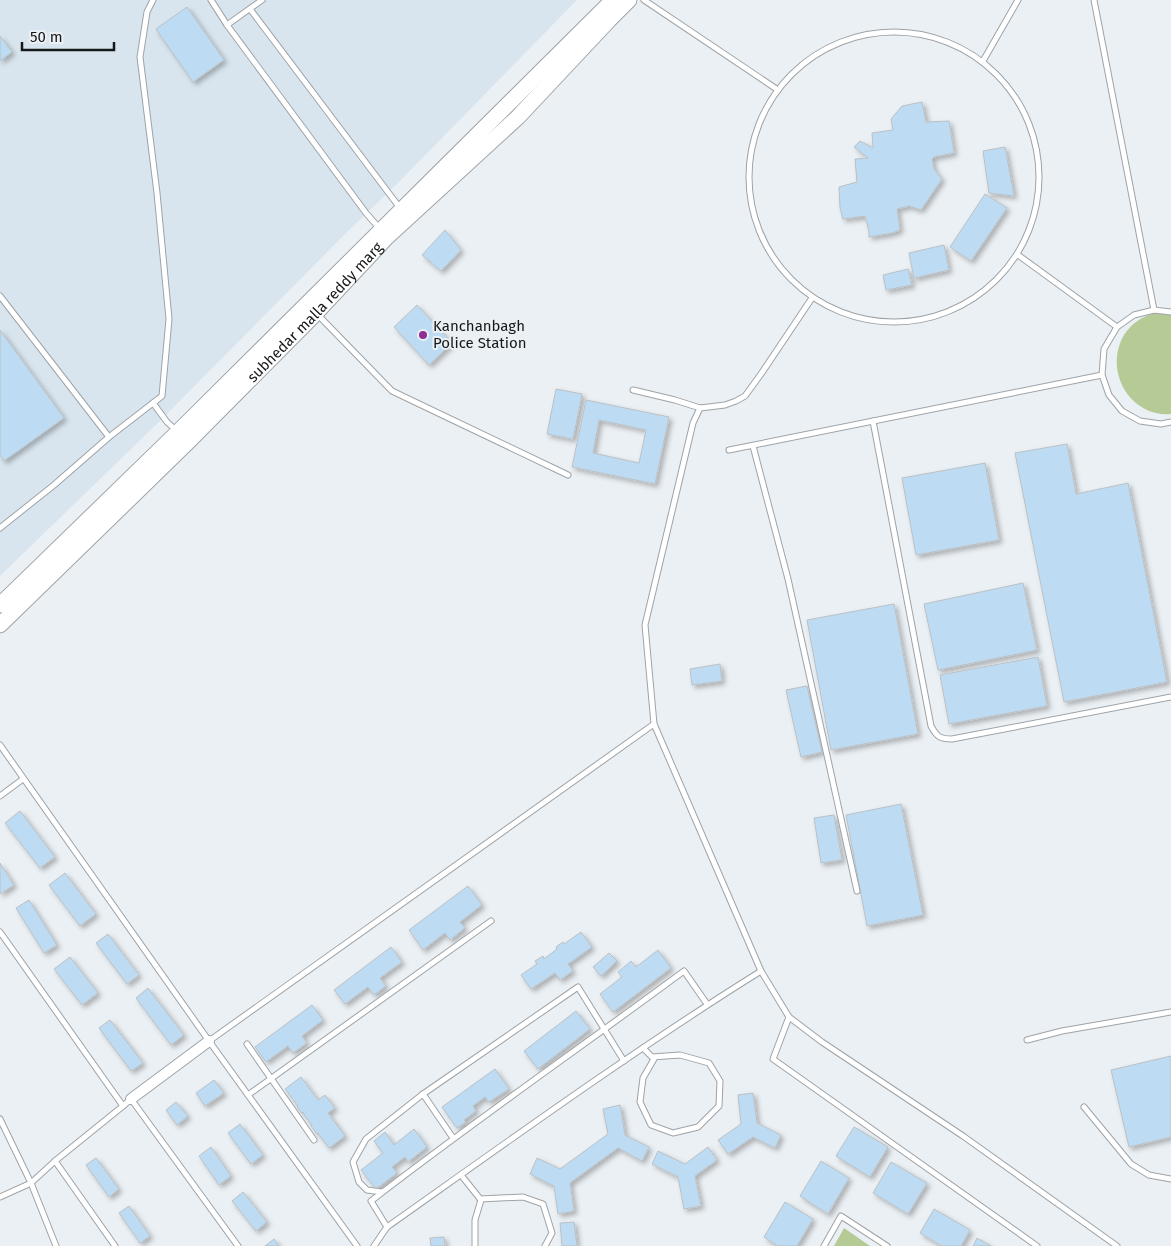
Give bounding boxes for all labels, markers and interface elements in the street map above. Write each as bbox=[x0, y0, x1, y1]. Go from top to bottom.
scale bar bbox=[22, 20, 115, 52]
text: 50 m bbox=[30, 28, 63, 46]
street label: subhedar malla reddy marg bbox=[243, 238, 387, 386]
place label: Kanchanbagh Police Station bbox=[433, 317, 527, 352]
marker: Kanchanbagh Police Station bbox=[417, 329, 429, 341]

